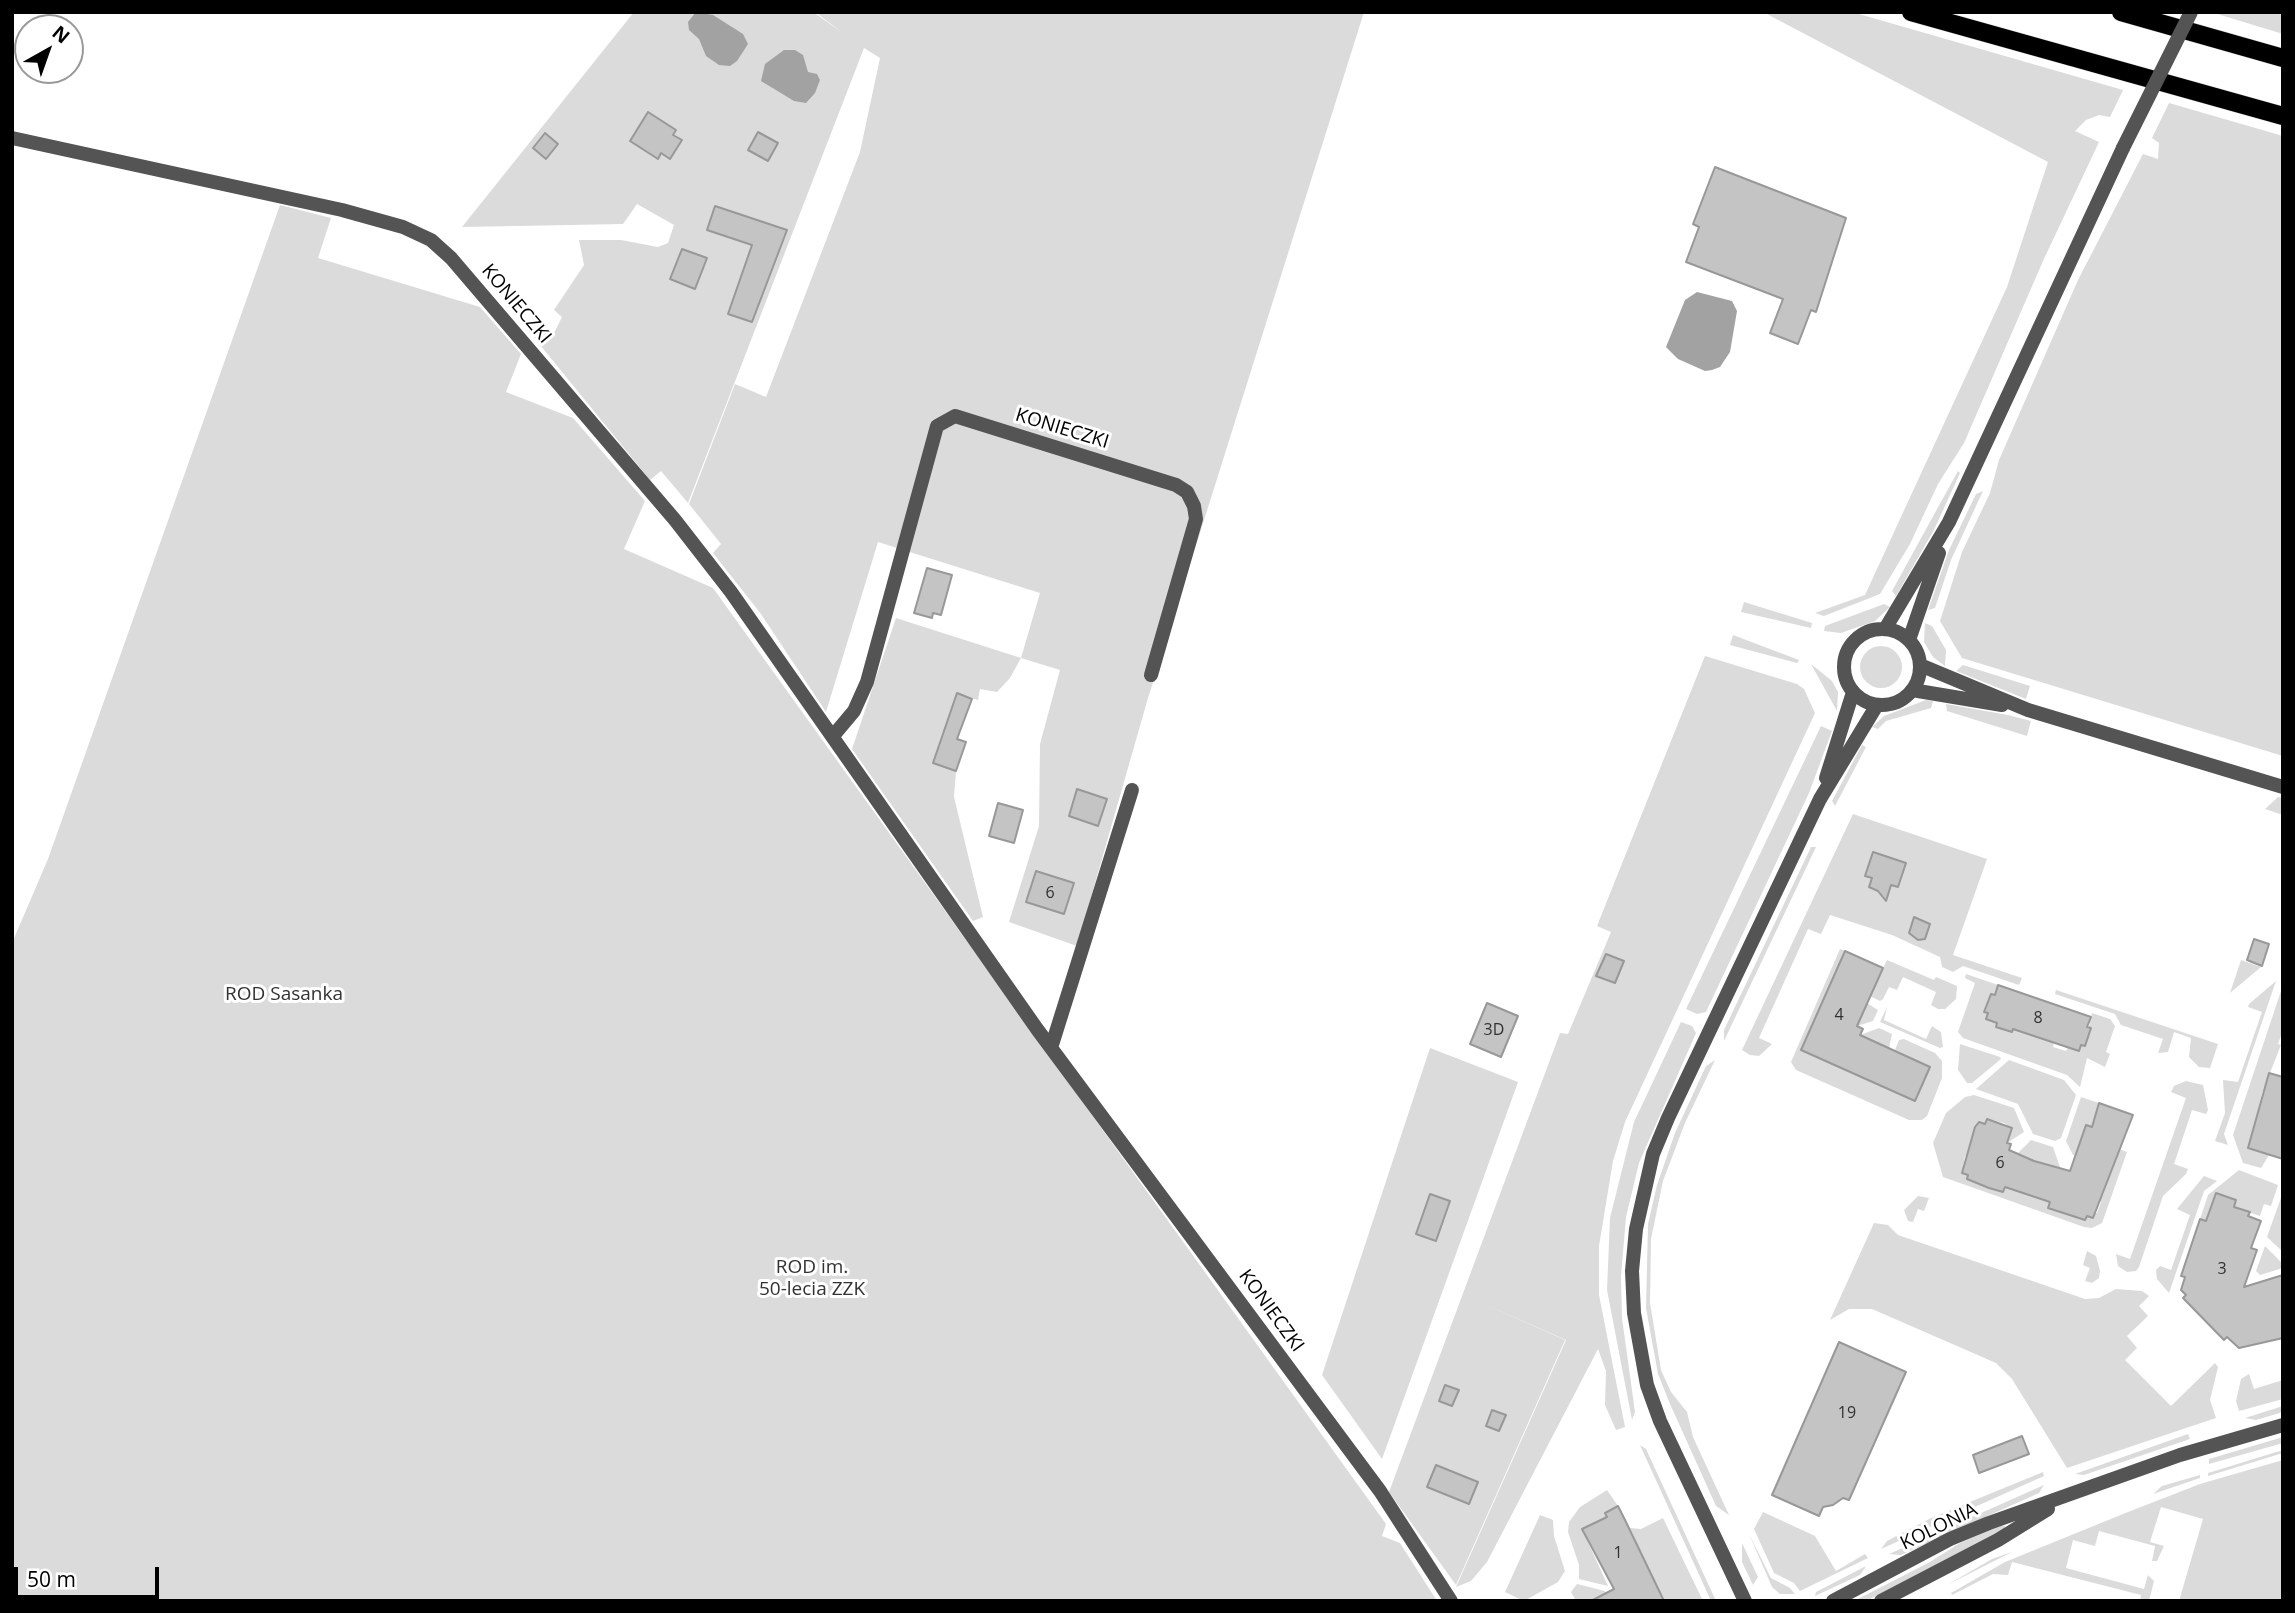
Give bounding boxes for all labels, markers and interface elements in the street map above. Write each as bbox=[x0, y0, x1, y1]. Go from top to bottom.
north arrow bbox=[14, 14, 84, 84]
text: N bbox=[47, 20, 75, 49]
street label: KONIECZKI bbox=[476, 260, 556, 348]
street label: KONIECZKI bbox=[1013, 404, 1111, 454]
house number: 6 bbox=[1045, 883, 1055, 903]
park label: ROD Sasanka bbox=[225, 984, 343, 1006]
house number: 4 bbox=[1834, 1005, 1844, 1025]
house number: 8 bbox=[2033, 1008, 2043, 1028]
house number: 3D bbox=[1484, 1020, 1504, 1040]
house number: 6 bbox=[1995, 1153, 2005, 1173]
park label: ROD im. 50-lecia ZZK bbox=[759, 1257, 865, 1301]
house number: 3 bbox=[2217, 1259, 2227, 1279]
street label: KONIECZKI bbox=[1233, 1265, 1309, 1357]
house number: 19 bbox=[1838, 1403, 1856, 1423]
street label: KOLONIA bbox=[1897, 1499, 1981, 1555]
house number: 1 bbox=[1613, 1543, 1623, 1563]
scale bar bbox=[18, 1554, 163, 1598]
text: 50 m bbox=[27, 1565, 76, 1593]

